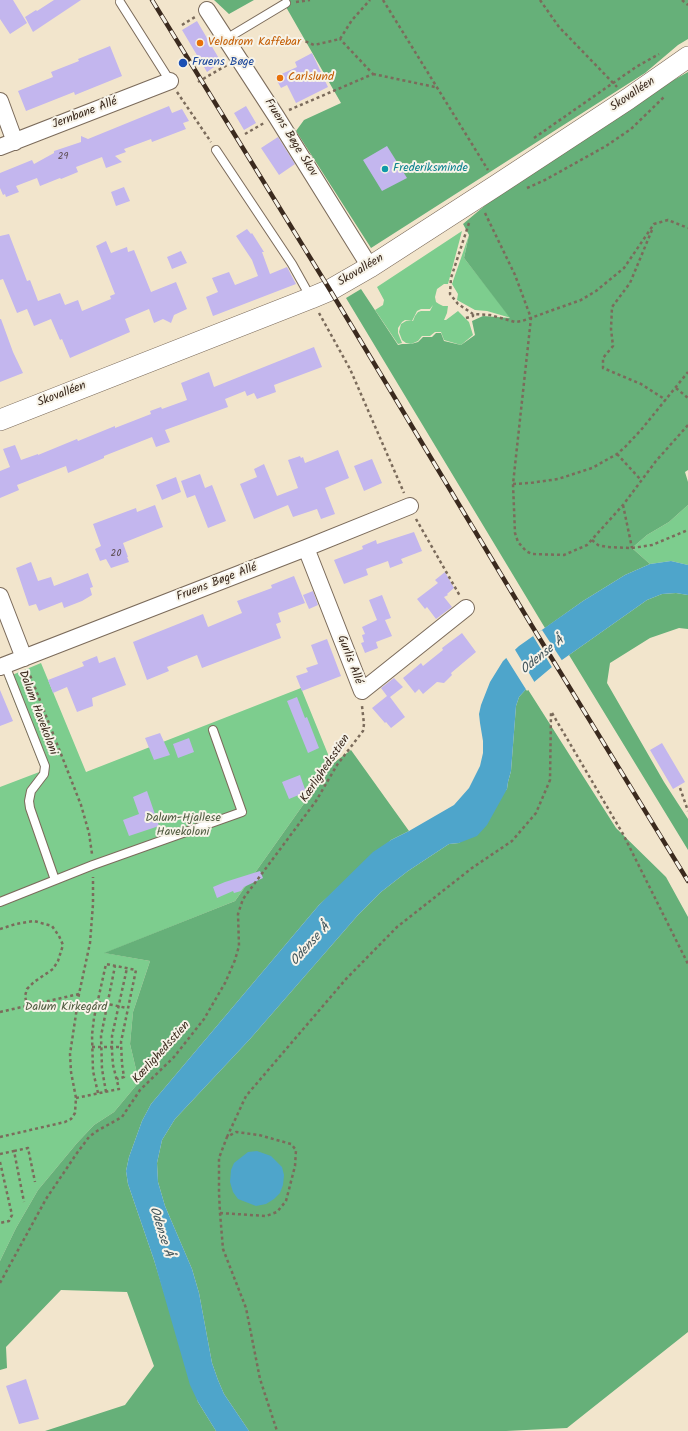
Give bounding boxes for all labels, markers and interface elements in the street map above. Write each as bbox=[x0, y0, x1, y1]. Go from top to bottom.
place label: Velodrom Kaffebar bbox=[208, 36, 301, 50]
marker: Velodrom Kaffebar bbox=[195, 38, 205, 48]
place label: Fruens Bøge bbox=[192, 56, 254, 70]
marker: Fruens Bøge bbox=[177, 57, 189, 69]
place label: Carlslund bbox=[288, 71, 334, 85]
marker: Carlslund bbox=[275, 73, 285, 83]
street label: Skovalléen bbox=[608, 75, 658, 115]
street label: Jernbane Allé bbox=[51, 95, 119, 133]
street label: Fruens Bøge Skov bbox=[260, 96, 320, 180]
house number: 29 bbox=[58, 151, 68, 163]
place label: Frederiksminde bbox=[393, 162, 468, 176]
marker: Frederiksminde bbox=[380, 164, 390, 174]
street label: Skovalléen bbox=[335, 252, 387, 290]
street label: Skovalléen bbox=[36, 379, 88, 411]
house number: 20 bbox=[111, 548, 121, 560]
street label: Fruens Bøge Allé bbox=[175, 561, 259, 605]
street label: Gurlis Allé bbox=[333, 634, 365, 686]
water label: Odense Å bbox=[518, 634, 568, 678]
street label: Dalum Havekoloni bbox=[14, 669, 60, 757]
street label: Kærlighedsstien bbox=[298, 732, 354, 806]
park label: Dalum-Hjallese Havekoloni bbox=[145, 812, 221, 840]
water label: Odense Å bbox=[288, 921, 334, 969]
park label: Dalum Kirkegård bbox=[25, 1001, 107, 1015]
street label: Kærlighedsstien bbox=[130, 1019, 194, 1087]
water label: Odense Å bbox=[145, 1205, 175, 1259]

